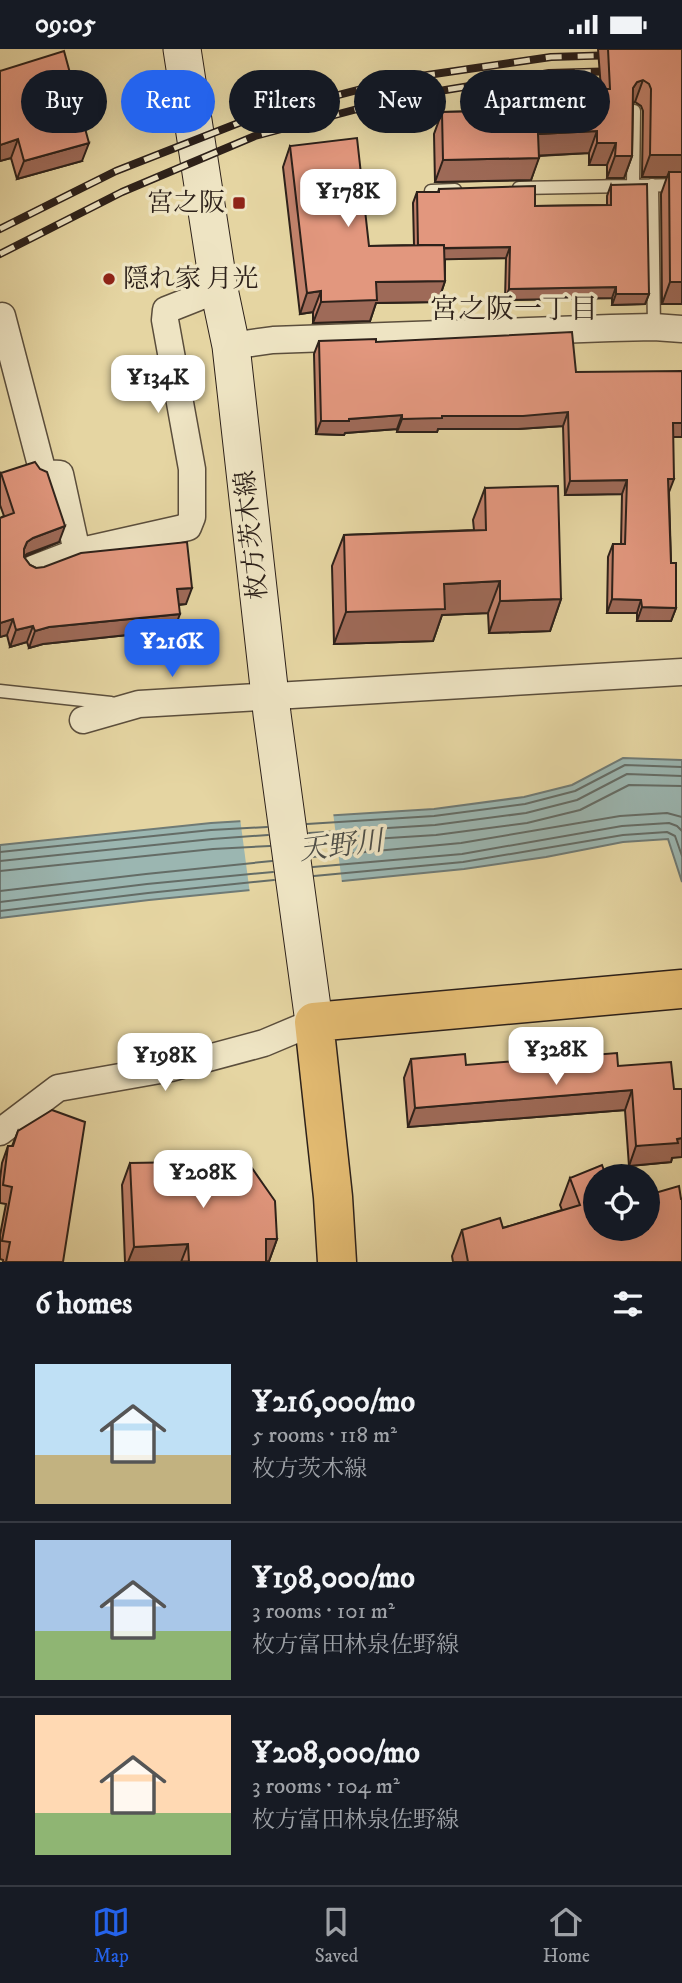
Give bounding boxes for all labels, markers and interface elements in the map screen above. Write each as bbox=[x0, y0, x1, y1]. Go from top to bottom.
text: 09:05 bbox=[35, 8, 96, 41]
chip: Buy bbox=[21, 70, 107, 133]
chip: Rent bbox=[121, 70, 215, 133]
chip: Filters bbox=[229, 70, 340, 133]
chip: New bbox=[354, 70, 446, 133]
chip: Apartment bbox=[460, 70, 610, 133]
pin: ¥178K bbox=[299, 169, 397, 229]
text: ¥178K bbox=[316, 177, 380, 206]
place label: 宮之阪 bbox=[147, 187, 225, 220]
marker: 宮之阪 bbox=[231, 195, 247, 211]
place label: 隠れ家 月光 bbox=[123, 263, 259, 296]
marker: 隠れ家 月光 bbox=[101, 271, 117, 287]
district label: 宮之阪一丁目 bbox=[430, 292, 598, 327]
pin: ¥134K bbox=[109, 355, 207, 415]
text: ¥134K bbox=[127, 363, 189, 392]
street label: 枚方茨木線 bbox=[229, 469, 275, 601]
pin: ¥216K bbox=[123, 619, 221, 679]
text: ¥216K bbox=[140, 627, 204, 656]
water label: 天野川 bbox=[297, 823, 388, 868]
pin: ¥328K bbox=[507, 1027, 605, 1087]
pin: ¥198K bbox=[116, 1033, 214, 1093]
text: ¥328K bbox=[525, 1035, 587, 1064]
text: ¥198K bbox=[134, 1041, 196, 1070]
pin: ¥208K bbox=[154, 1151, 252, 1210]
text: ¥208K bbox=[170, 1158, 236, 1187]
map controls bbox=[583, 1164, 660, 1241]
button: locate bbox=[583, 1164, 660, 1241]
icon: filters bbox=[609, 1285, 647, 1323]
text: 6 homes bbox=[35, 1286, 132, 1323]
text: ¥216,000/mo bbox=[252, 1384, 415, 1421]
icon: home bbox=[91, 1392, 175, 1476]
text: 5 rooms · 118 m² bbox=[252, 1421, 397, 1450]
text: 枚方茨木線 bbox=[252, 1455, 367, 1484]
text: ¥198,000/mo bbox=[252, 1560, 415, 1597]
icon: home bbox=[91, 1568, 175, 1652]
text: 3 rooms · 101 m² bbox=[252, 1597, 395, 1626]
text: 枚方富田林泉佐野線 bbox=[252, 1631, 459, 1660]
text: ¥208,000/mo bbox=[252, 1735, 420, 1772]
icon: home bbox=[91, 1743, 175, 1827]
text: 3 rooms · 104 m² bbox=[252, 1772, 400, 1801]
text: 枚方富田林泉佐野線 bbox=[252, 1806, 459, 1835]
tab: Map bbox=[92, 1903, 130, 1968]
tab: Saved bbox=[315, 1903, 358, 1968]
tab: Home bbox=[543, 1903, 590, 1968]

